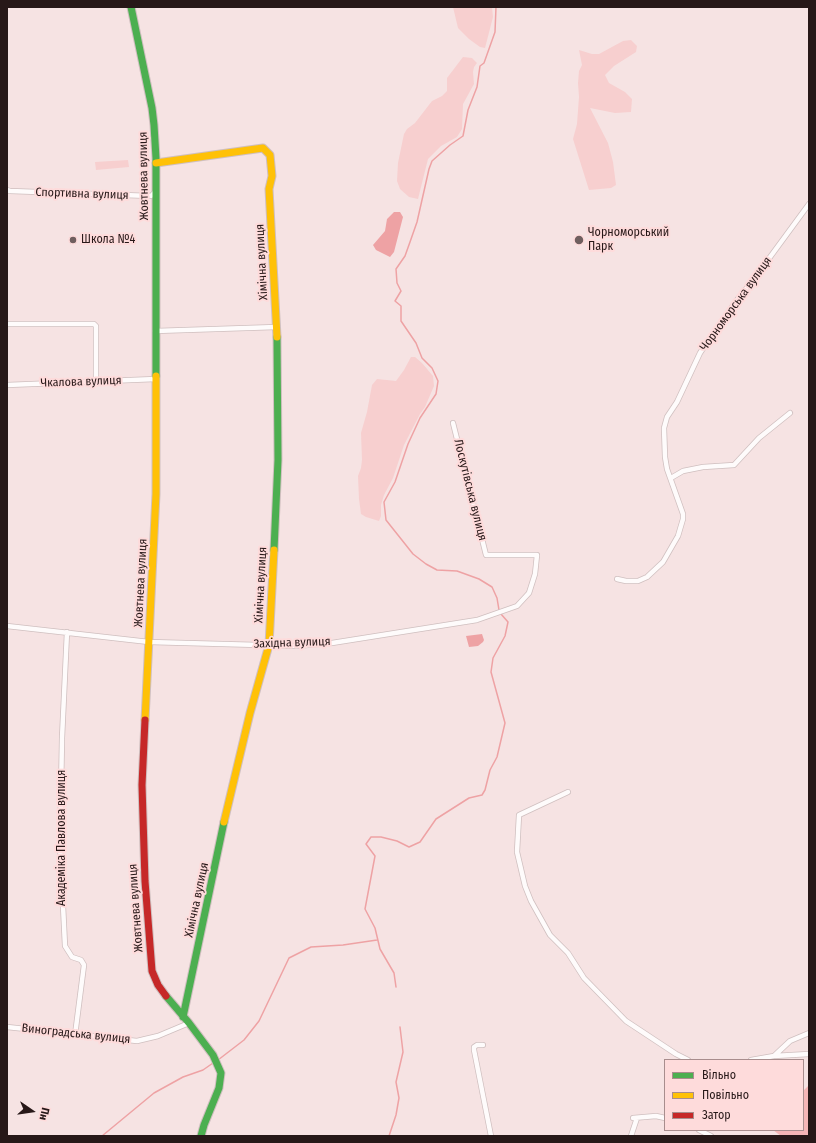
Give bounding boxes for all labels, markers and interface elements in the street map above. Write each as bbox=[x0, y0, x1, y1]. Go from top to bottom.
street label: Жовтнева вулиця bbox=[136, 132, 152, 220]
street label: Спортивна вулиця bbox=[35, 185, 129, 203]
street label: Хімічна вулиця bbox=[253, 224, 271, 300]
place label: Чорноморський Парк bbox=[588, 226, 669, 254]
place label: Школа №4 bbox=[81, 233, 135, 247]
marker: Чорноморський Парк bbox=[573, 234, 585, 246]
marker: Школа №4 bbox=[68, 235, 78, 245]
street label: Чорноморська вулиця bbox=[697, 254, 775, 354]
street label: Чкалова вулиця bbox=[40, 373, 122, 391]
street label: Лоскутівська вулиця bbox=[450, 438, 490, 542]
street label: Жовтнева вулиця bbox=[131, 538, 151, 628]
street label: Хімічна вулиця bbox=[252, 547, 270, 623]
street label: Західна вулиця bbox=[253, 634, 331, 652]
street label: Академіка Павлова вулиця bbox=[55, 770, 69, 906]
street label: Хімічна вулиця bbox=[182, 861, 212, 939]
street label: Жовтнева вулиця bbox=[126, 863, 146, 953]
street label: Виноградська вулиця bbox=[21, 1021, 131, 1047]
legend bbox=[664, 1059, 804, 1131]
text: Вільно bbox=[702, 1068, 736, 1082]
text: Повільно bbox=[702, 1088, 749, 1102]
north arrow bbox=[12, 1091, 52, 1131]
text: Пн bbox=[36, 1106, 52, 1121]
text: Затор bbox=[702, 1108, 731, 1122]

